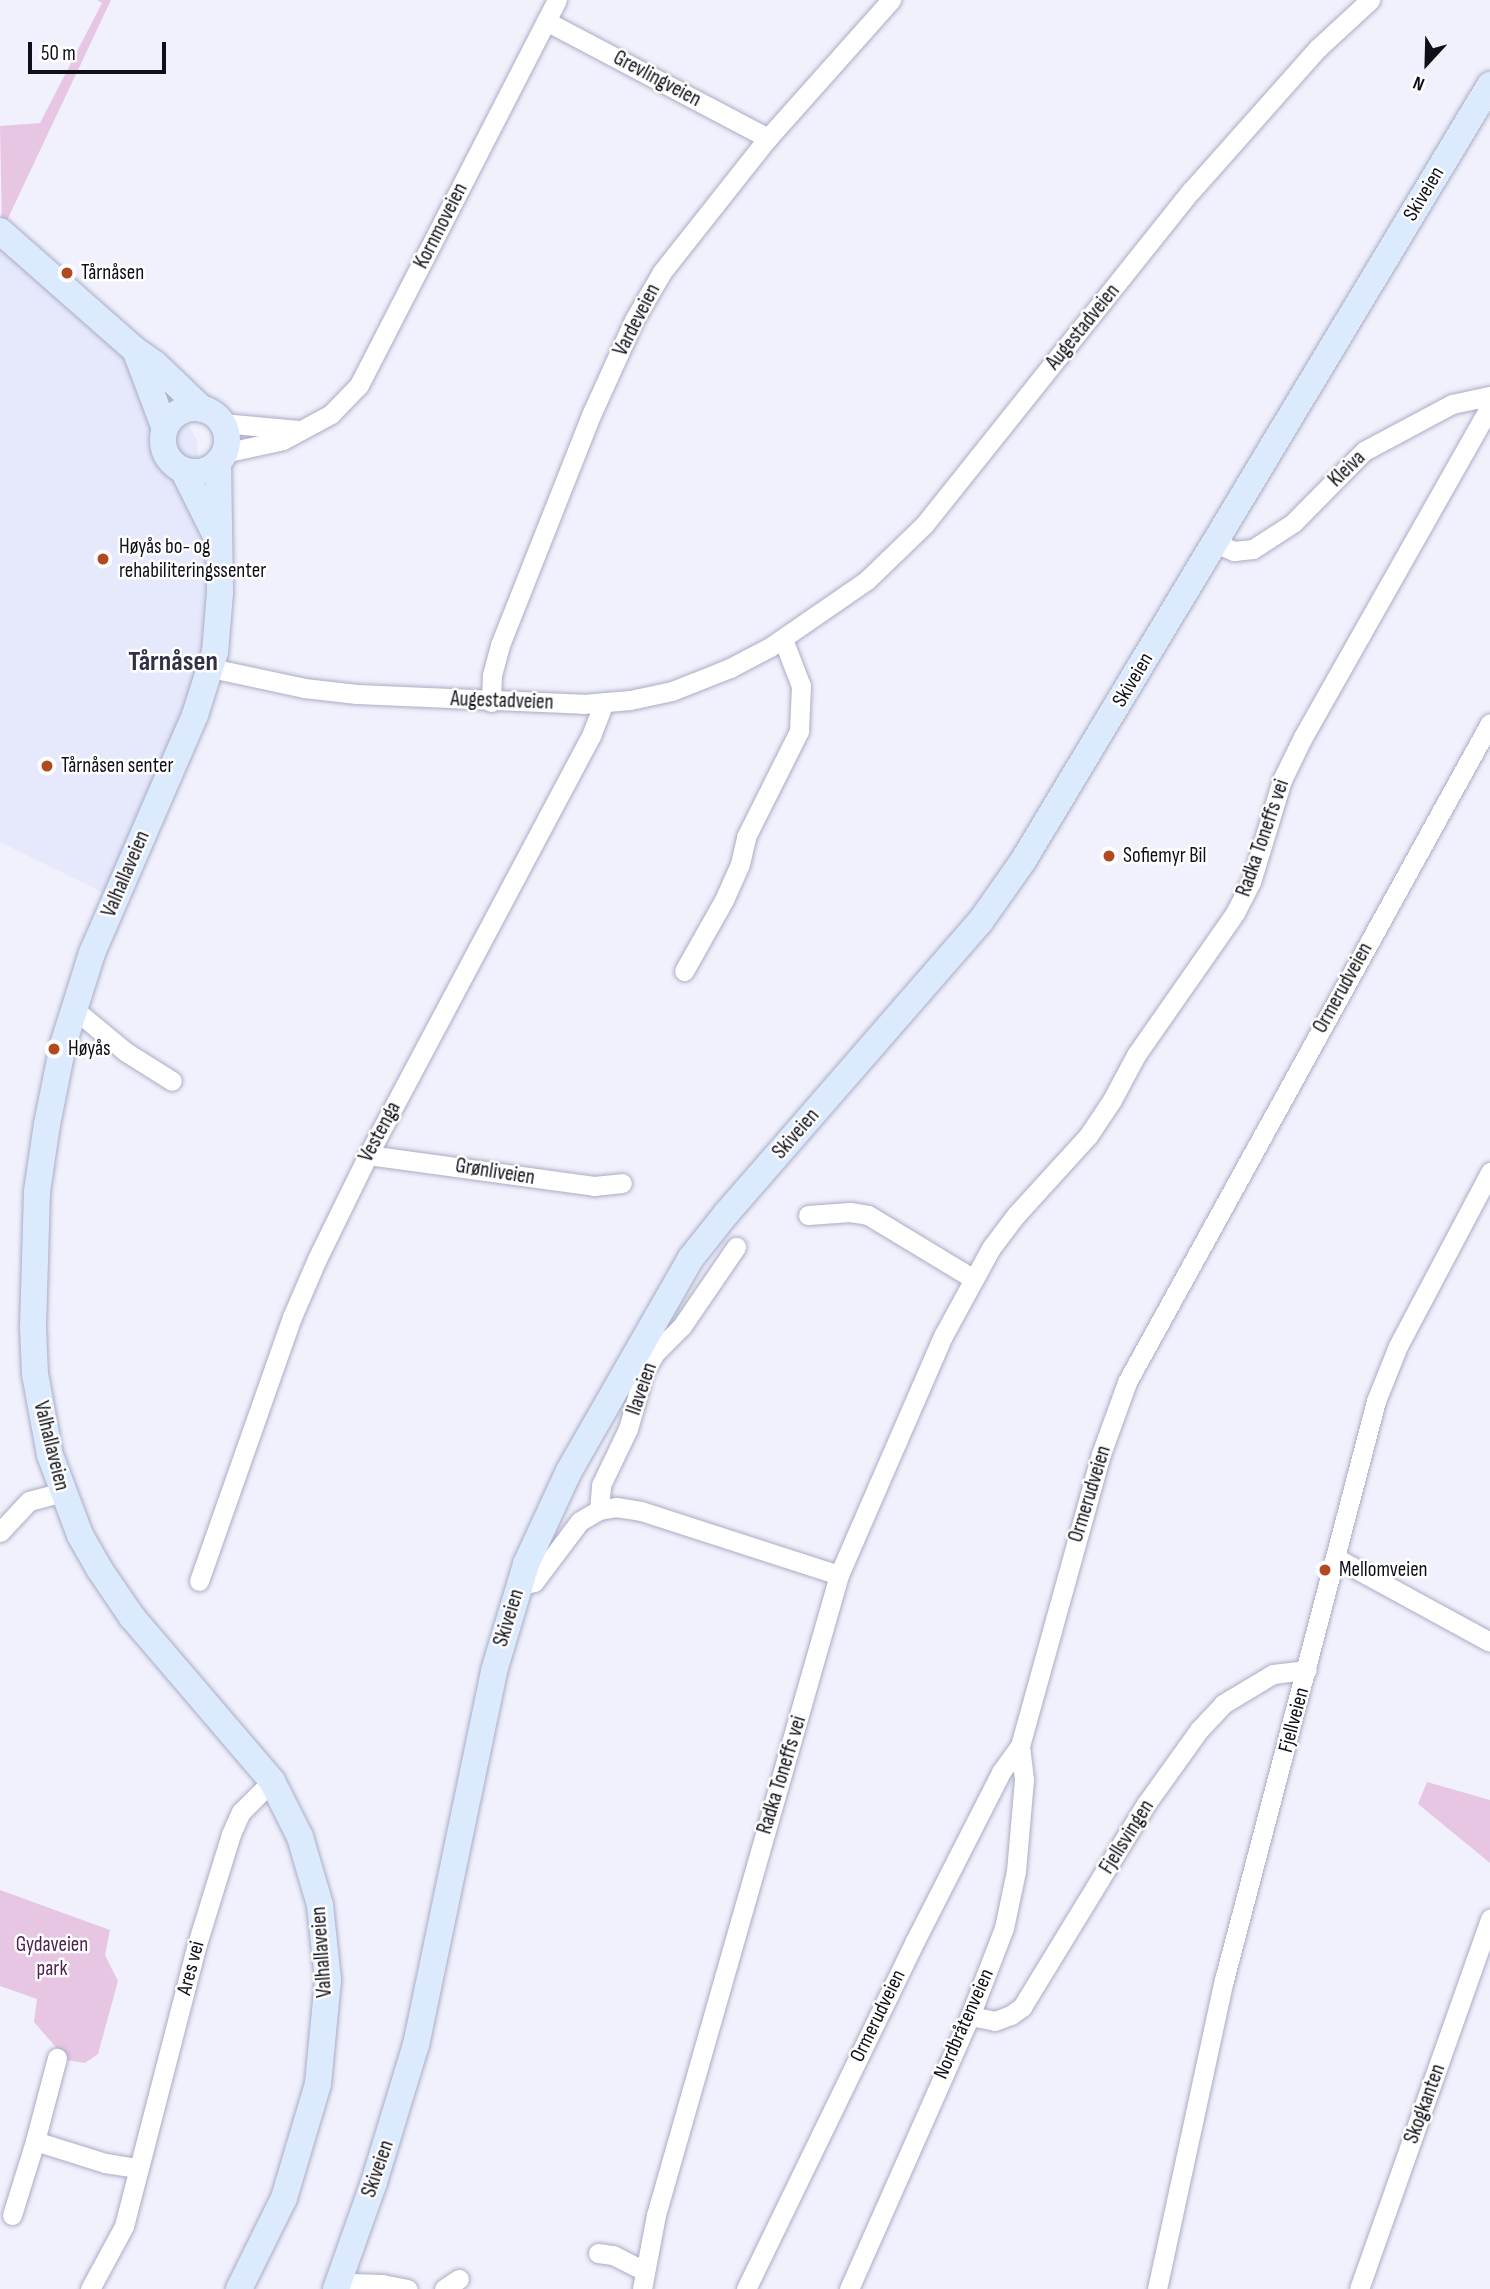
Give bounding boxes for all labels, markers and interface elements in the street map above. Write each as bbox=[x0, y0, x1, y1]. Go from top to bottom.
scale bar bbox=[32, 28, 170, 72]
north arrow bbox=[1392, 28, 1462, 98]
text: 50 m bbox=[41, 41, 76, 66]
street label: Grevlingveien bbox=[609, 45, 705, 113]
text: N bbox=[1410, 70, 1428, 95]
street label: Skiveien bbox=[1398, 162, 1450, 226]
street label: Kornmoveien bbox=[409, 179, 473, 273]
place label: Tårnåsen bbox=[81, 260, 144, 286]
marker: Tårnåsen bbox=[59, 265, 75, 281]
street label: Augestadveien bbox=[1041, 279, 1125, 375]
street label: Vardeveien bbox=[608, 280, 666, 360]
street label: Kleiva bbox=[1323, 445, 1371, 493]
place label: Høyås bo- og rehabiliteringssenter bbox=[119, 534, 266, 584]
marker: Høyås bo- og rehabiliteringssenter bbox=[93, 549, 113, 569]
district label: Tårnåsen bbox=[128, 645, 218, 679]
street label: Skiveien bbox=[1107, 648, 1159, 712]
street label: Augestadveien bbox=[450, 687, 554, 715]
place label: Tårnåsen senter bbox=[61, 753, 173, 779]
marker: Tårnåsen senter bbox=[39, 758, 55, 774]
street label: Radka Toneffs vei bbox=[1231, 776, 1295, 900]
street label: Valhallaveien bbox=[97, 827, 155, 921]
place label: Sofiemyr Bil bbox=[1123, 843, 1206, 869]
marker: Sofiemyr Bil bbox=[1101, 848, 1117, 864]
street label: Ormerudveien bbox=[1308, 938, 1378, 1038]
place label: Høyås bbox=[68, 1036, 111, 1062]
marker: Høyås bbox=[46, 1041, 62, 1057]
street label: Vestenga bbox=[354, 1098, 406, 1166]
street label: Skiveien bbox=[767, 1104, 825, 1164]
street label: Grønliveien bbox=[454, 1153, 536, 1191]
street label: Ilaveien bbox=[621, 1359, 663, 1419]
street label: Valhallaveien bbox=[28, 1399, 74, 1493]
street label: Ormerudveien bbox=[1063, 1443, 1117, 1545]
place label: Mellomveien bbox=[1339, 1557, 1428, 1583]
marker: Mellomveien bbox=[1317, 1562, 1333, 1578]
street label: Skiveien bbox=[488, 1586, 530, 1650]
street label: Fjellveien bbox=[1273, 1685, 1315, 1755]
street label: Radka Toneffs vei bbox=[752, 1713, 812, 1837]
street label: Fjellsvingen bbox=[1094, 1795, 1160, 1879]
street label: Valhallaveien bbox=[306, 1906, 338, 1998]
park label: Gydaveien park bbox=[16, 1932, 88, 1982]
street label: Ares vei bbox=[172, 1938, 210, 1998]
street label: Nordbråtenveien bbox=[929, 1965, 999, 2083]
street label: Ormerudveien bbox=[845, 1966, 911, 2066]
street label: Skogkanten bbox=[1399, 2061, 1451, 2147]
street label: Skiveien bbox=[357, 2137, 399, 2201]

